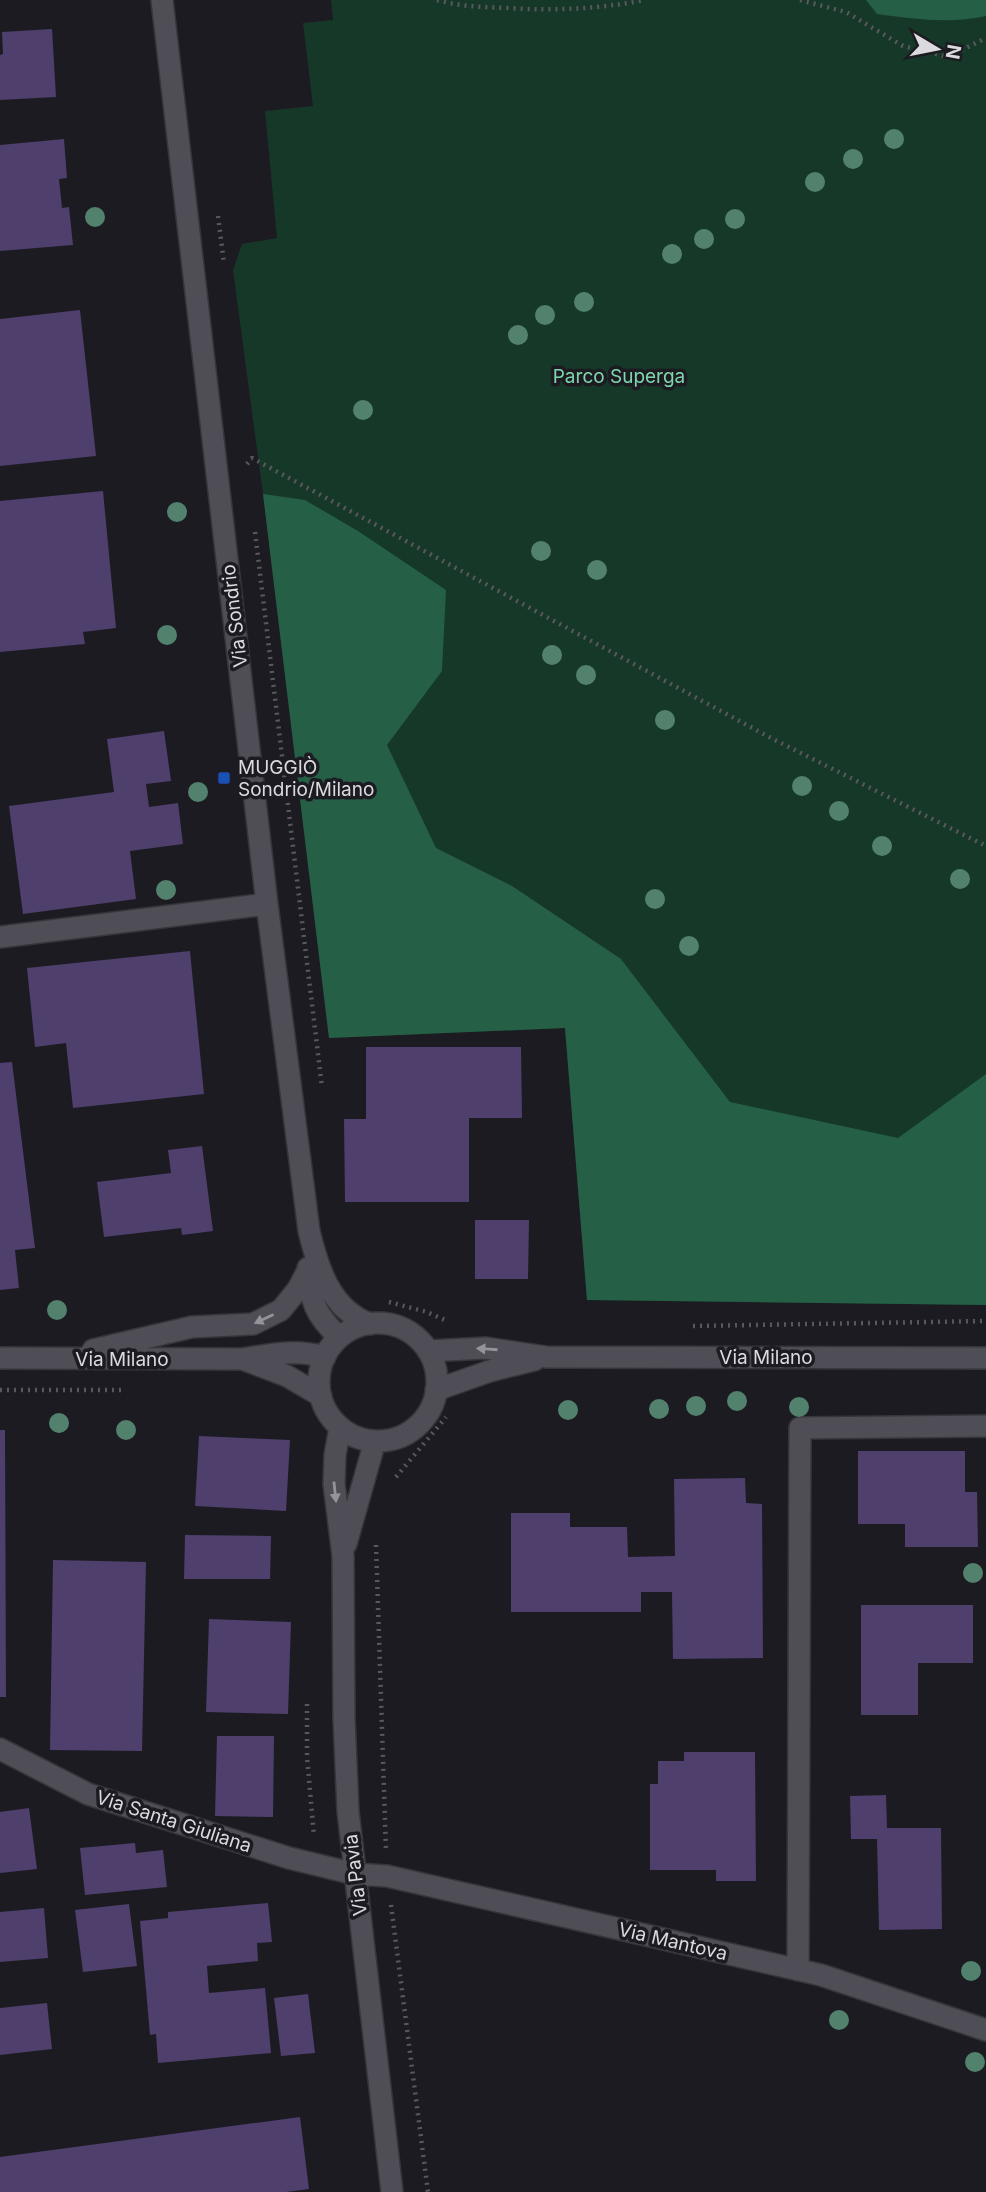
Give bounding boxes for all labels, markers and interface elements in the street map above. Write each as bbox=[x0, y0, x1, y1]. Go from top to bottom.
north arrow bbox=[902, 14, 972, 84]
text: N bbox=[941, 43, 966, 61]
park label: Parco Superga bbox=[553, 365, 685, 388]
street label: Via Sondrio bbox=[217, 563, 252, 669]
place label: MUGGIÒ Sondrio/Milano bbox=[238, 756, 374, 801]
marker: MUGGIÒ Sondrio/Milano bbox=[216, 770, 232, 786]
one-way arrow bbox=[254, 1313, 274, 1324]
one-way arrow bbox=[476, 1343, 498, 1354]
street label: Via Milano bbox=[719, 1346, 813, 1369]
street label: Via Milano bbox=[75, 1348, 169, 1371]
one-way arrow bbox=[330, 1481, 341, 1503]
street label: Via Santa Giuliana bbox=[93, 1786, 254, 1857]
street label: Via Pavia bbox=[339, 1833, 372, 1917]
street label: Via Mantova bbox=[616, 1918, 730, 1965]

